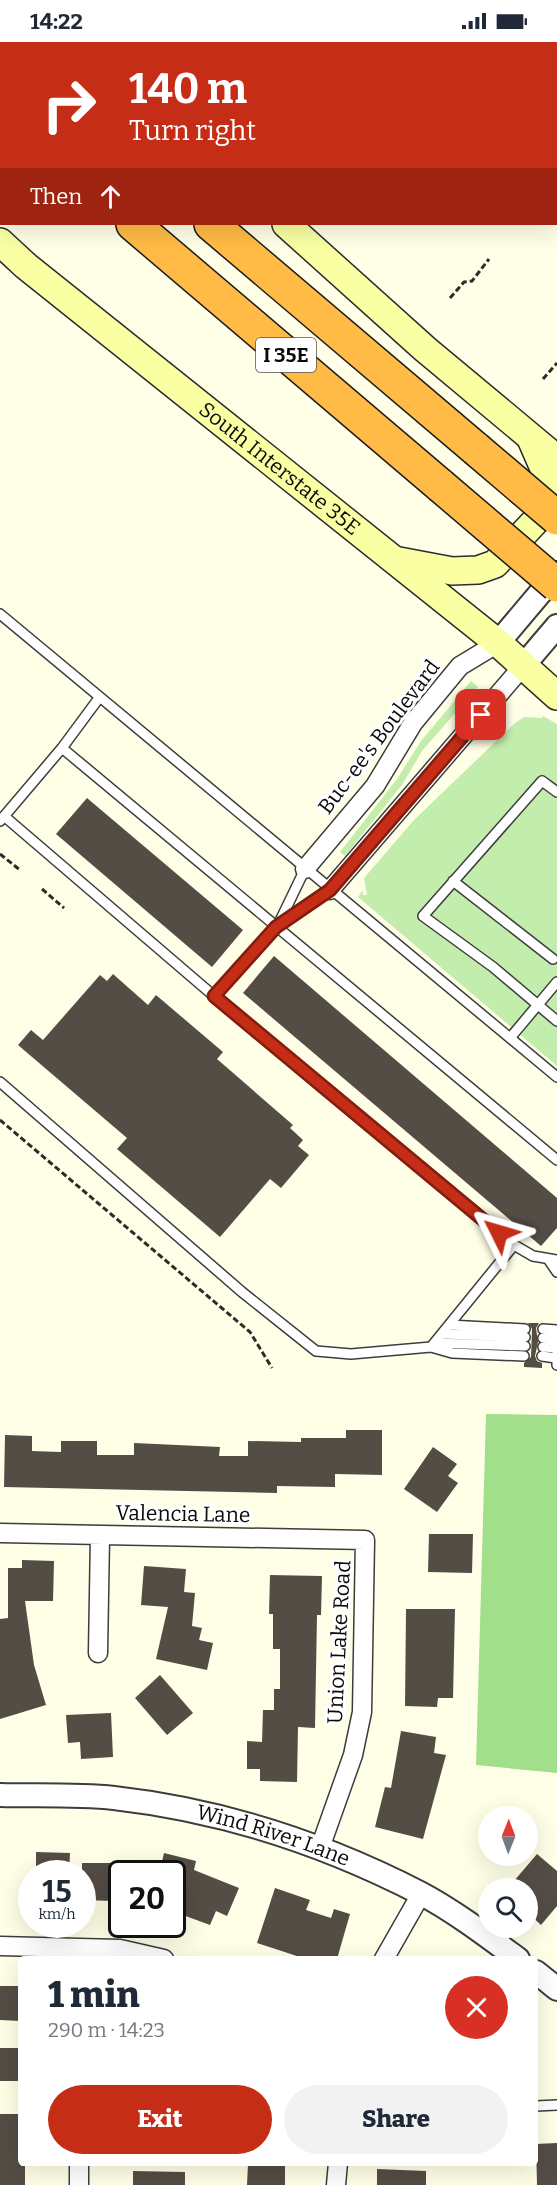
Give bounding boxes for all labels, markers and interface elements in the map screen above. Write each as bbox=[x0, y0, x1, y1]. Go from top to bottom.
text: 14:22 bbox=[30, 8, 83, 35]
text: 140 m bbox=[129, 64, 247, 114]
icon: right bbox=[30, 66, 108, 144]
text: Turn right bbox=[129, 115, 256, 147]
icon: ahead bbox=[94, 180, 127, 213]
text: Then bbox=[30, 183, 82, 210]
road number: I 35E bbox=[256, 338, 316, 372]
street label: South Interstate 35E bbox=[194, 396, 365, 541]
street label: Buc-ee's Boulevard bbox=[313, 655, 445, 819]
pin bbox=[455, 689, 506, 740]
icon: arrive bbox=[464, 698, 497, 731]
position arrow bbox=[467, 1201, 531, 1265]
street label: Valencia Lane bbox=[115, 1500, 251, 1528]
street label: Union Lake Road bbox=[322, 1559, 356, 1725]
street label: Wind River Lane bbox=[194, 1799, 354, 1872]
north arrow bbox=[478, 1806, 538, 1866]
map controls bbox=[478, 1806, 538, 1938]
speed limit sign: 20 bbox=[108, 1860, 186, 1938]
text: 15 bbox=[42, 1874, 72, 1910]
button: search bbox=[478, 1878, 538, 1938]
text: km/h bbox=[38, 1905, 76, 1923]
text: 1 min bbox=[48, 1973, 140, 2017]
button: close bbox=[445, 1976, 508, 2039]
text: 290 m · 14:23 bbox=[48, 2018, 165, 2042]
button: Exit bbox=[48, 2085, 272, 2154]
button: Share bbox=[284, 2085, 508, 2154]

